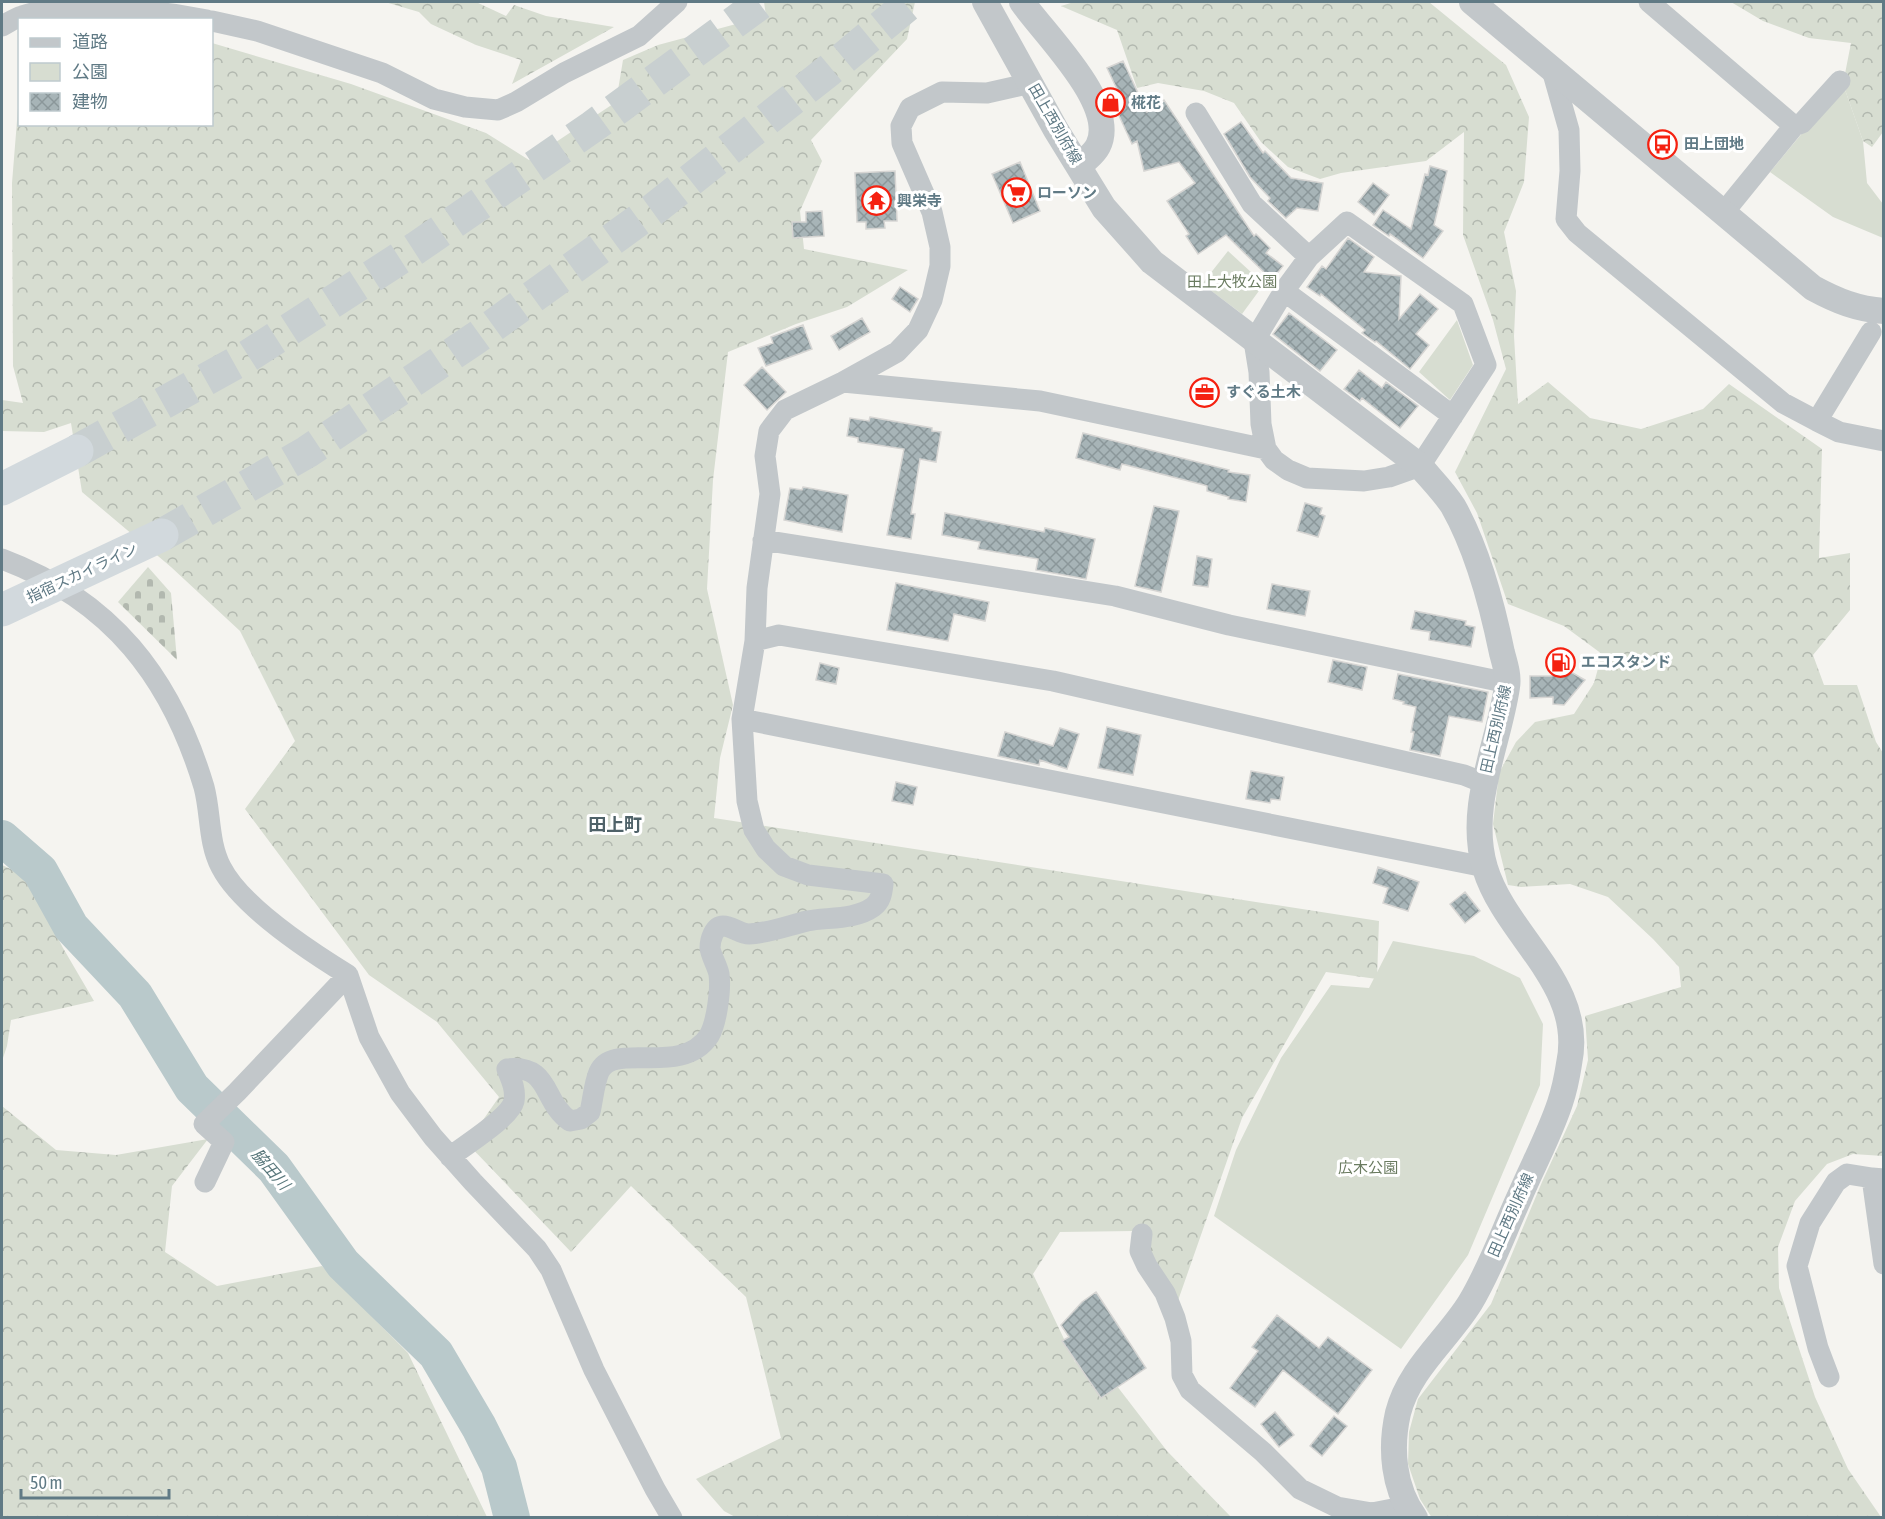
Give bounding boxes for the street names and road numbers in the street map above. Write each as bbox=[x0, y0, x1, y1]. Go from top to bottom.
street label: 田上西別府線 bbox=[1026, 81, 1085, 167]
street label: 指宿スカイライン bbox=[24, 539, 140, 606]
street label: 田上西別府線 bbox=[1477, 683, 1514, 775]
street label: 田上西別府線 bbox=[1484, 1170, 1537, 1259]

